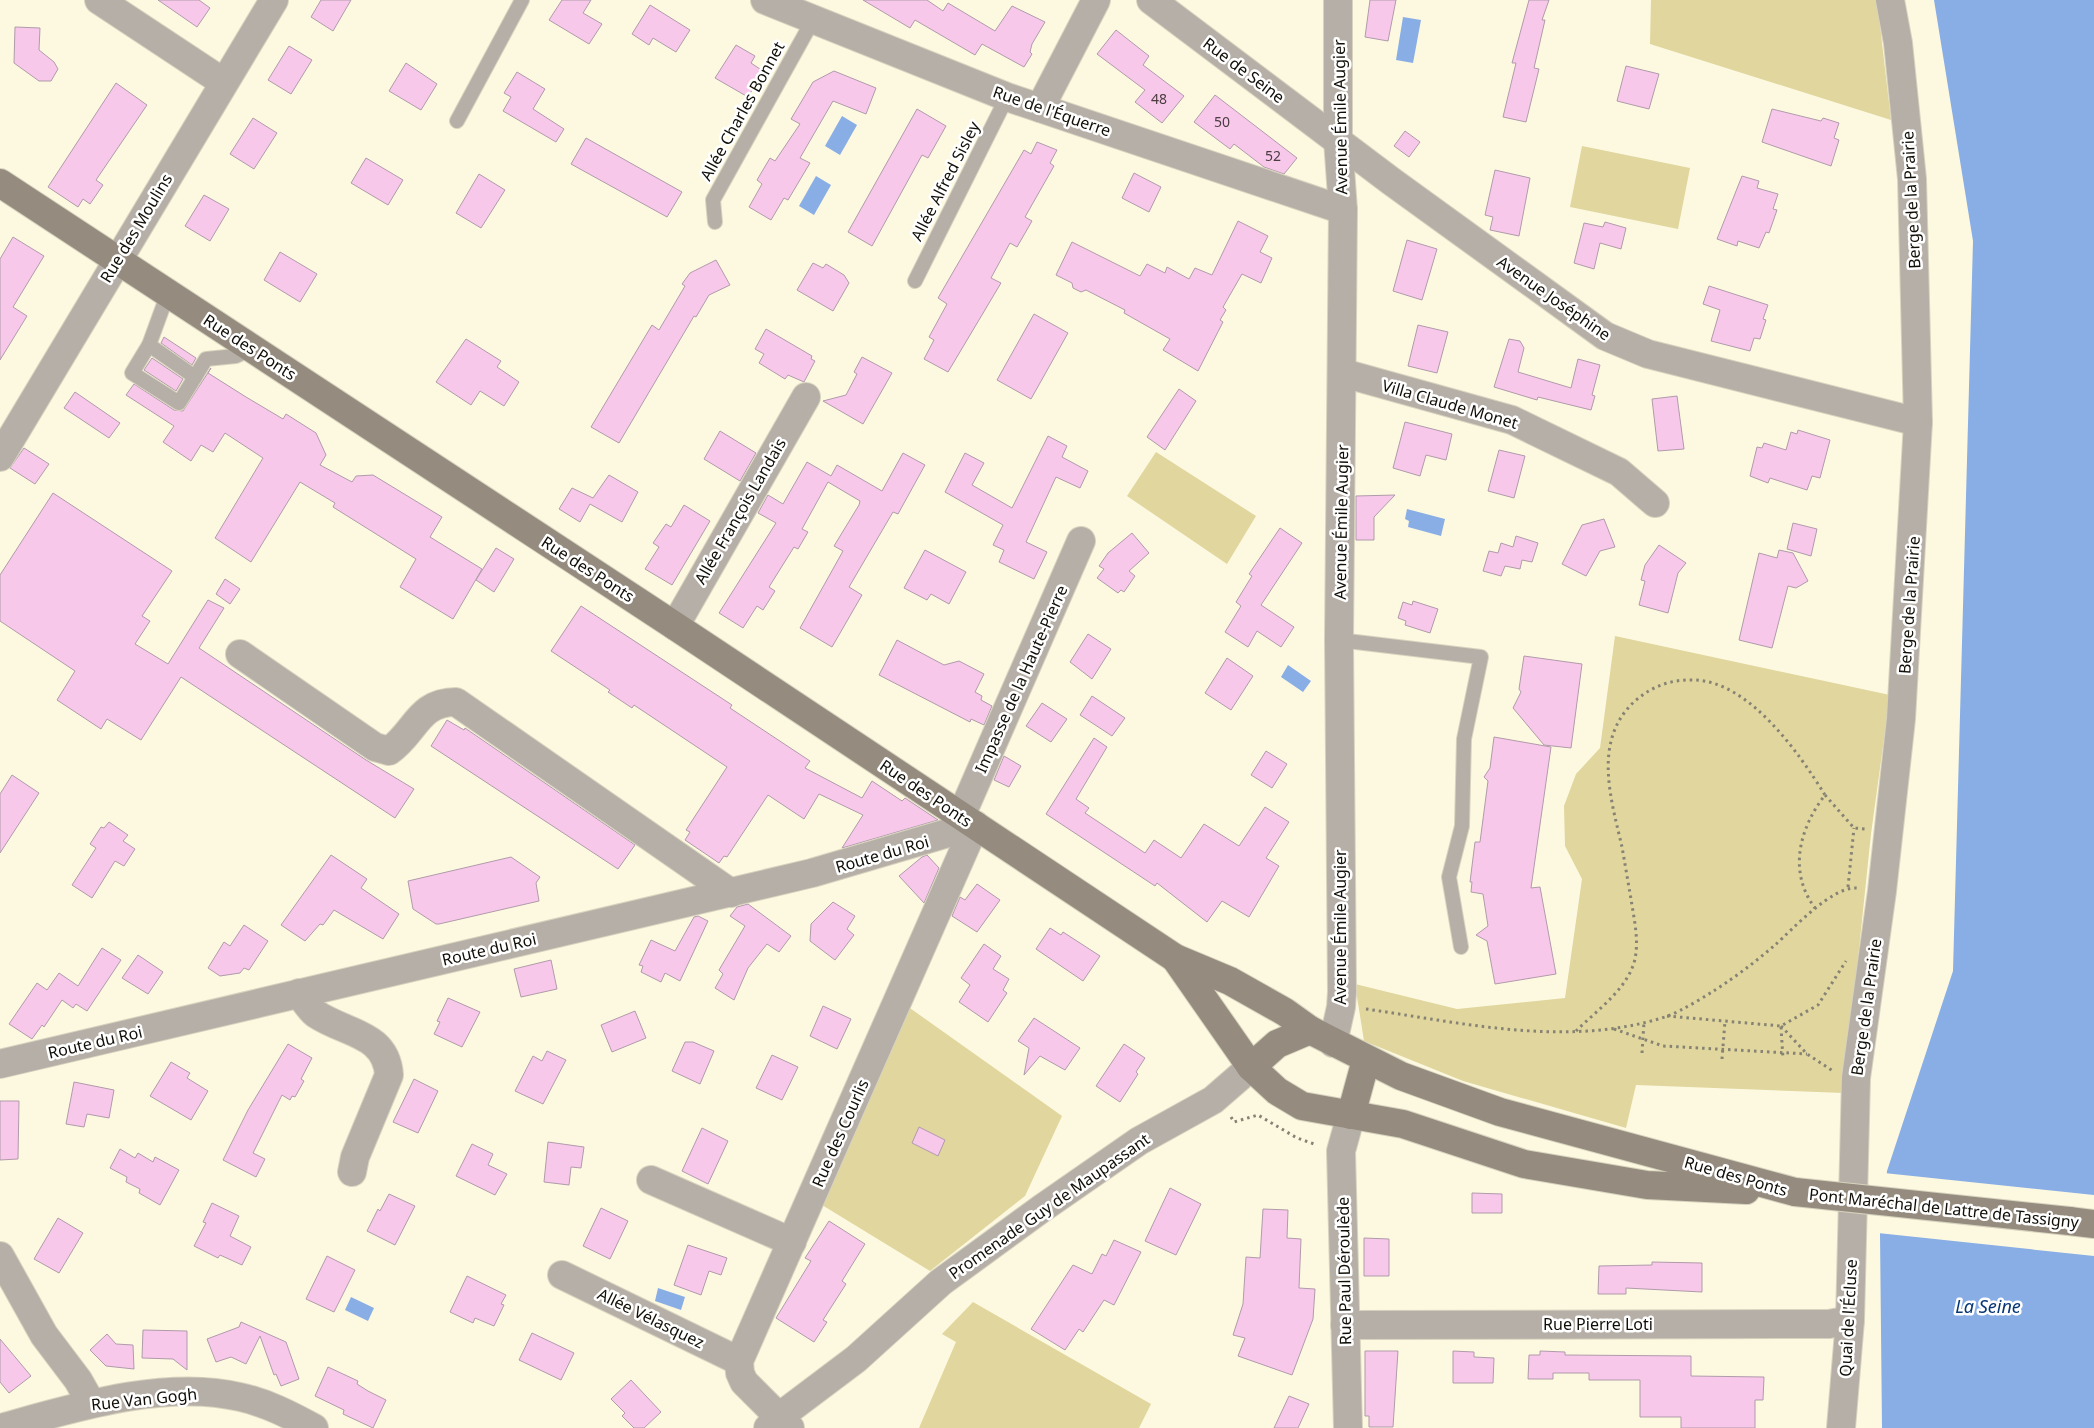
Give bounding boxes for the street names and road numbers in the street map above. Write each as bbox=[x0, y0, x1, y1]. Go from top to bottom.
street label: Rue de Seine bbox=[1199, 32, 1289, 108]
street label: Allée Charles Bonnet bbox=[695, 37, 790, 185]
street label: Avenue Émile Augier bbox=[1328, 39, 1352, 195]
street label: Rue de l'Équerre bbox=[990, 81, 1114, 141]
street label: Allée Alfred Sisley bbox=[905, 117, 985, 245]
street label: Berge de la Prairie bbox=[1896, 131, 1926, 269]
street label: Rue des Moulins bbox=[95, 169, 177, 287]
street label: Avenue Joséphine bbox=[1493, 251, 1615, 345]
street label: Rue des Ponts bbox=[199, 309, 301, 385]
street label: Villa Claude Monet bbox=[1380, 374, 1521, 434]
street label: Allée François Landais bbox=[689, 434, 791, 588]
street label: Avenue Émile Augier bbox=[1329, 444, 1353, 600]
street label: Rue des Ponts bbox=[537, 531, 639, 607]
street label: Berge de la Prairie bbox=[1893, 535, 1925, 675]
street label: Impasse de la Haute-Pierre bbox=[970, 582, 1072, 776]
street label: Rue des Ponts bbox=[876, 754, 976, 832]
street label: Route du Roi bbox=[833, 830, 931, 878]
street label: Avenue Émile Augier bbox=[1329, 849, 1351, 1005]
street label: Route du Roi bbox=[440, 927, 538, 971]
street label: Berge de la Prairie bbox=[1846, 937, 1886, 1077]
street label: Route du Roi bbox=[46, 1020, 144, 1064]
street label: Rue des Courlis bbox=[806, 1076, 874, 1190]
street label: Promenade Guy de Maupassant bbox=[944, 1128, 1154, 1284]
street label: Rue des Ponts bbox=[1682, 1151, 1790, 1201]
street label: Pont Maréchal de Lattre de Tassigny bbox=[1808, 1183, 2081, 1233]
street label: Rue Paul Déroulède bbox=[1332, 1197, 1356, 1345]
street label: Quai de l'Écluse bbox=[1834, 1259, 1862, 1377]
street label: Allée Vélasquez bbox=[594, 1283, 708, 1353]
street label: Rue Pierre Loti bbox=[1543, 1313, 1653, 1335]
street label: Rue Van Gogh bbox=[90, 1382, 198, 1416]

